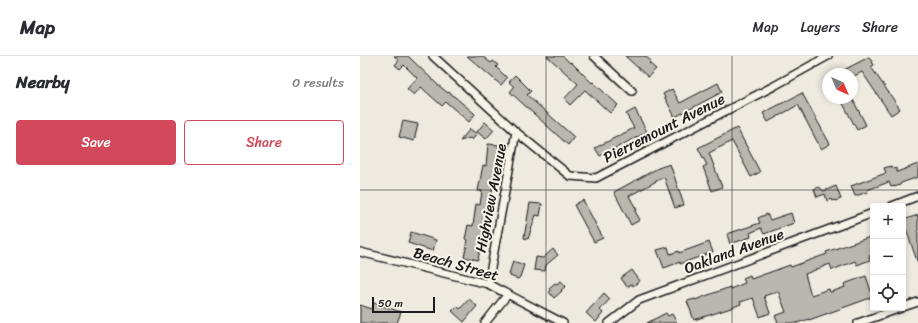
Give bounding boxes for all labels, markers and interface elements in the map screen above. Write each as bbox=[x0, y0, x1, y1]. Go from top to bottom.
text: Map bbox=[20, 11, 55, 44]
text: Map bbox=[753, 15, 778, 40]
text: Layers bbox=[800, 15, 840, 40]
text: Share bbox=[862, 15, 898, 40]
text: Nearby bbox=[16, 67, 70, 97]
north arrow bbox=[822, 68, 858, 104]
text: 0 results bbox=[292, 71, 344, 94]
street label: Pierremount Avenue bbox=[598, 86, 730, 170]
button: Save bbox=[16, 120, 176, 165]
button: Share bbox=[184, 120, 344, 165]
street label: Highview Avenue bbox=[468, 141, 514, 255]
map controls bbox=[870, 203, 906, 311]
button: + bbox=[870, 203, 906, 239]
street label: Oakland Avenue bbox=[680, 221, 788, 281]
street label: Beach Street bbox=[410, 239, 502, 289]
button: − bbox=[870, 239, 906, 275]
button: locate bbox=[870, 275, 906, 311]
text: 50 m bbox=[378, 294, 403, 313]
scale bar bbox=[372, 295, 435, 314]

